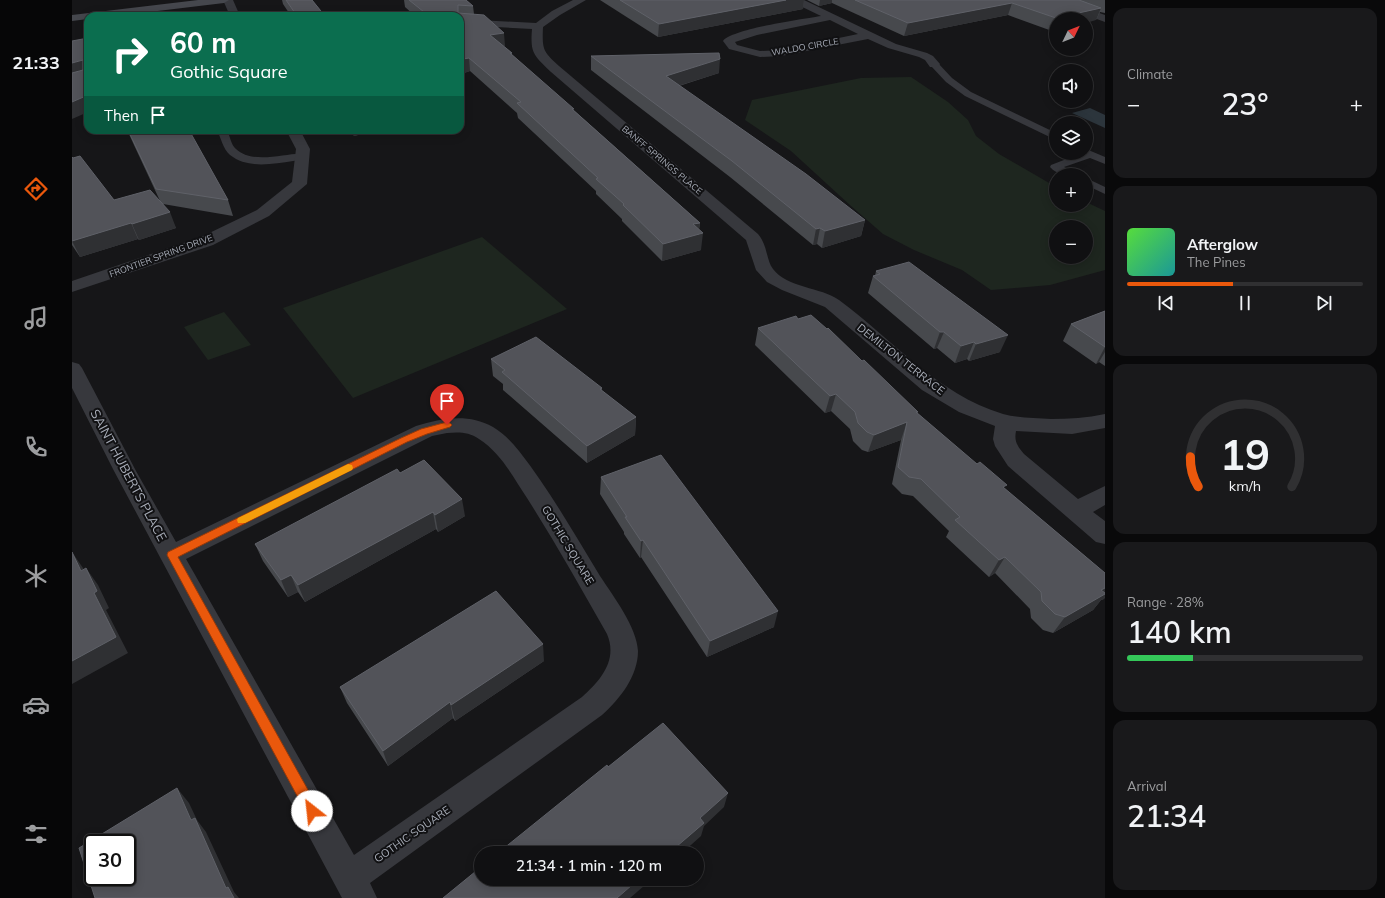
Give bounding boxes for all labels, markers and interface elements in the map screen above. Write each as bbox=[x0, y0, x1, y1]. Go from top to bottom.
north arrow bbox=[1049, 12, 1093, 56]
map controls bbox=[1049, 12, 1093, 264]
text: 60 m bbox=[170, 25, 236, 60]
icon: right bbox=[104, 28, 156, 80]
street label: WALDO CIRCLE bbox=[770, 35, 839, 58]
text: 21:33 bbox=[12, 51, 60, 74]
text: Gothic Square bbox=[170, 60, 288, 83]
button: sound bbox=[1049, 64, 1093, 108]
text: Climate bbox=[1127, 66, 1173, 82]
text: 23° bbox=[1221, 85, 1269, 123]
text: − bbox=[1127, 90, 1140, 118]
text: + bbox=[1350, 90, 1363, 118]
icon: arrive bbox=[147, 104, 169, 126]
text: Then bbox=[104, 106, 139, 125]
button: layers bbox=[1049, 116, 1093, 160]
street label: BANFF SPRINGS PLACE bbox=[620, 123, 705, 197]
button: + bbox=[1049, 168, 1093, 212]
icon: directions bbox=[22, 175, 50, 203]
button: − bbox=[1049, 220, 1093, 264]
street label: FRONTIER SPRING DRIVE bbox=[108, 232, 214, 279]
text: Afterglow bbox=[1187, 235, 1258, 254]
text: The Pines bbox=[1187, 254, 1246, 270]
icon: previous bbox=[1155, 292, 1177, 314]
icon: pause bbox=[1234, 292, 1256, 314]
icon: next bbox=[1313, 292, 1335, 314]
icon: music bbox=[22, 304, 50, 332]
street label: DEMILTON TERRACE bbox=[854, 320, 948, 398]
pin bbox=[430, 384, 464, 425]
icon: arrive bbox=[436, 390, 458, 412]
street label: SAINT HUBERTS PLACE bbox=[87, 406, 171, 544]
text: 19 bbox=[1220, 428, 1270, 480]
icon: phone bbox=[22, 433, 50, 461]
text: km/h bbox=[1229, 477, 1261, 495]
street label: GOTHIC SQUARE bbox=[539, 503, 597, 587]
icon: climate bbox=[22, 562, 50, 590]
text: Range · 28% bbox=[1127, 594, 1204, 610]
text: 140 km bbox=[1127, 613, 1232, 651]
icon: car bbox=[22, 691, 50, 719]
text: Arrival bbox=[1127, 778, 1167, 794]
position arrow bbox=[291, 790, 333, 832]
text: 21:34 bbox=[1127, 797, 1206, 835]
street label: GOTHIC SQUARE bbox=[371, 802, 453, 866]
icon: filters bbox=[22, 820, 50, 848]
speed limit sign: 30 bbox=[84, 834, 136, 886]
text: 21:34 · 1 min · 120 m bbox=[516, 856, 662, 875]

